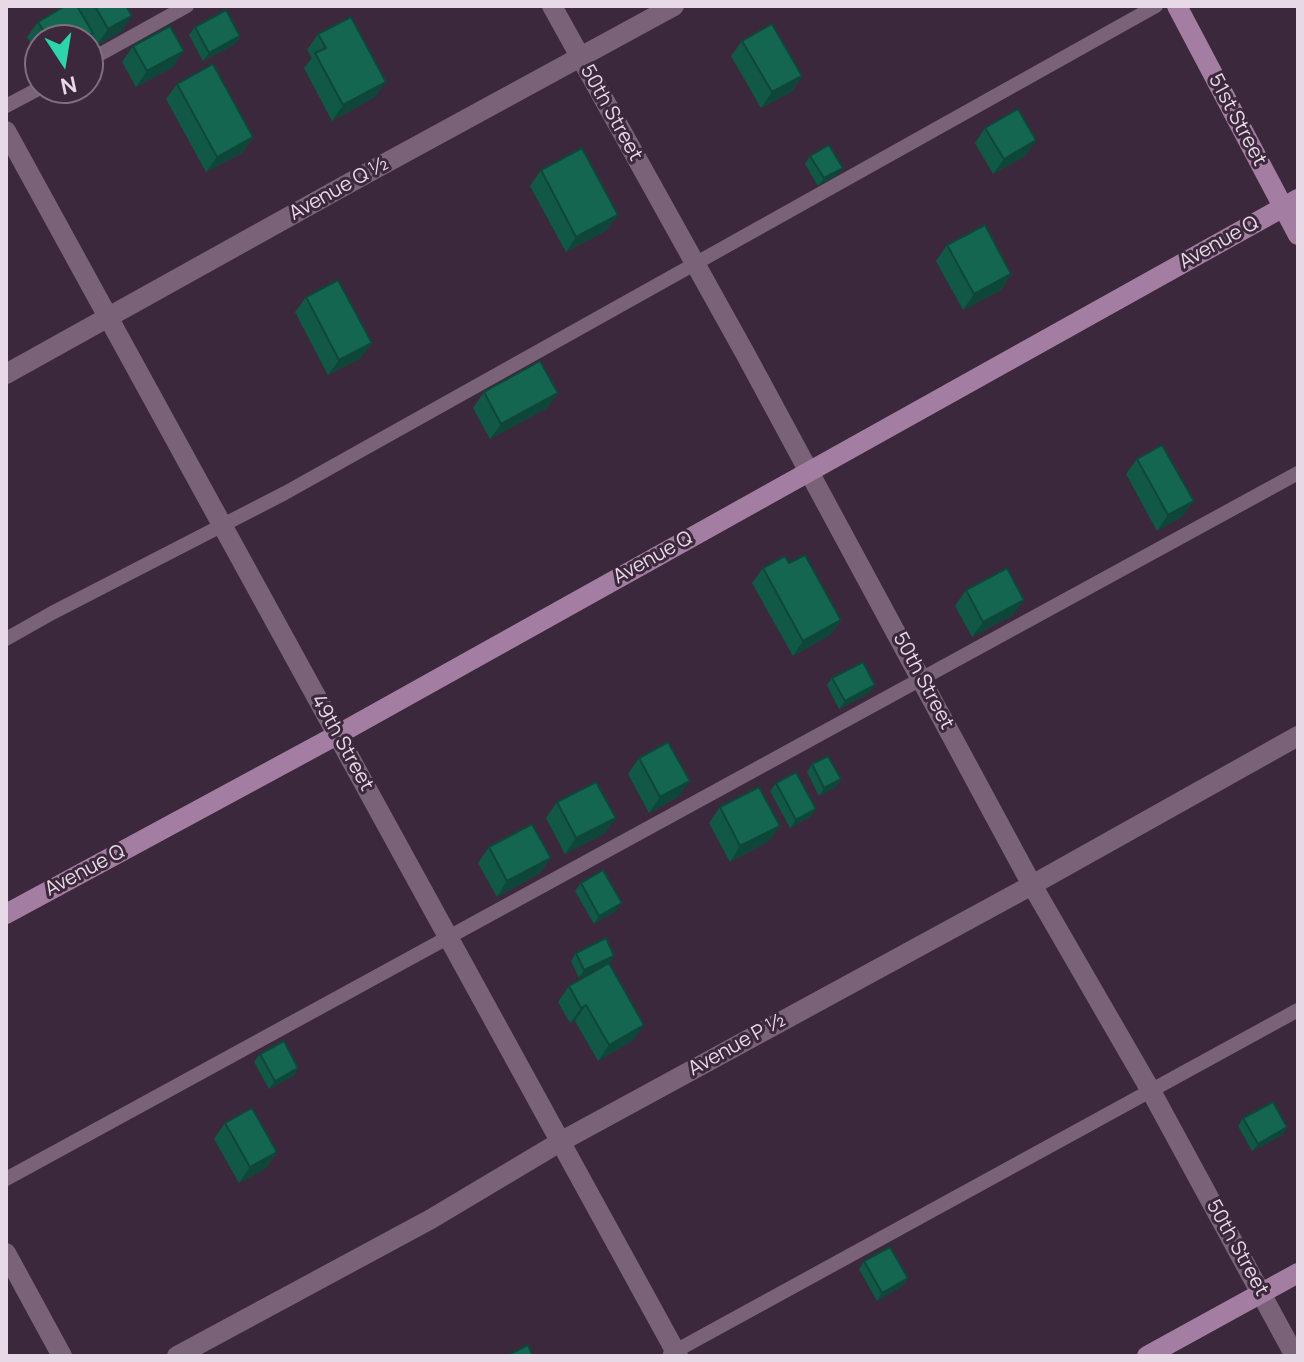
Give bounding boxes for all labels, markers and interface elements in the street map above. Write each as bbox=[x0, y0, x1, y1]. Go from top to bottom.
north arrow bbox=[24, 24, 104, 104]
street label: 50th Street bbox=[575, 61, 647, 165]
text: N bbox=[58, 69, 79, 102]
street label: 51st Street bbox=[1203, 70, 1271, 170]
street label: Avenue Q ½ bbox=[285, 152, 393, 226]
street label: Avenue Q bbox=[1175, 211, 1263, 275]
street label: Avenue Q bbox=[609, 526, 697, 590]
street label: 50th Street bbox=[887, 628, 959, 734]
street label: 49th Street bbox=[306, 691, 378, 795]
street label: Avenue Q bbox=[41, 840, 129, 902]
street label: Avenue P ½ bbox=[684, 1009, 790, 1081]
street label: 50th Street bbox=[1201, 1196, 1273, 1300]

